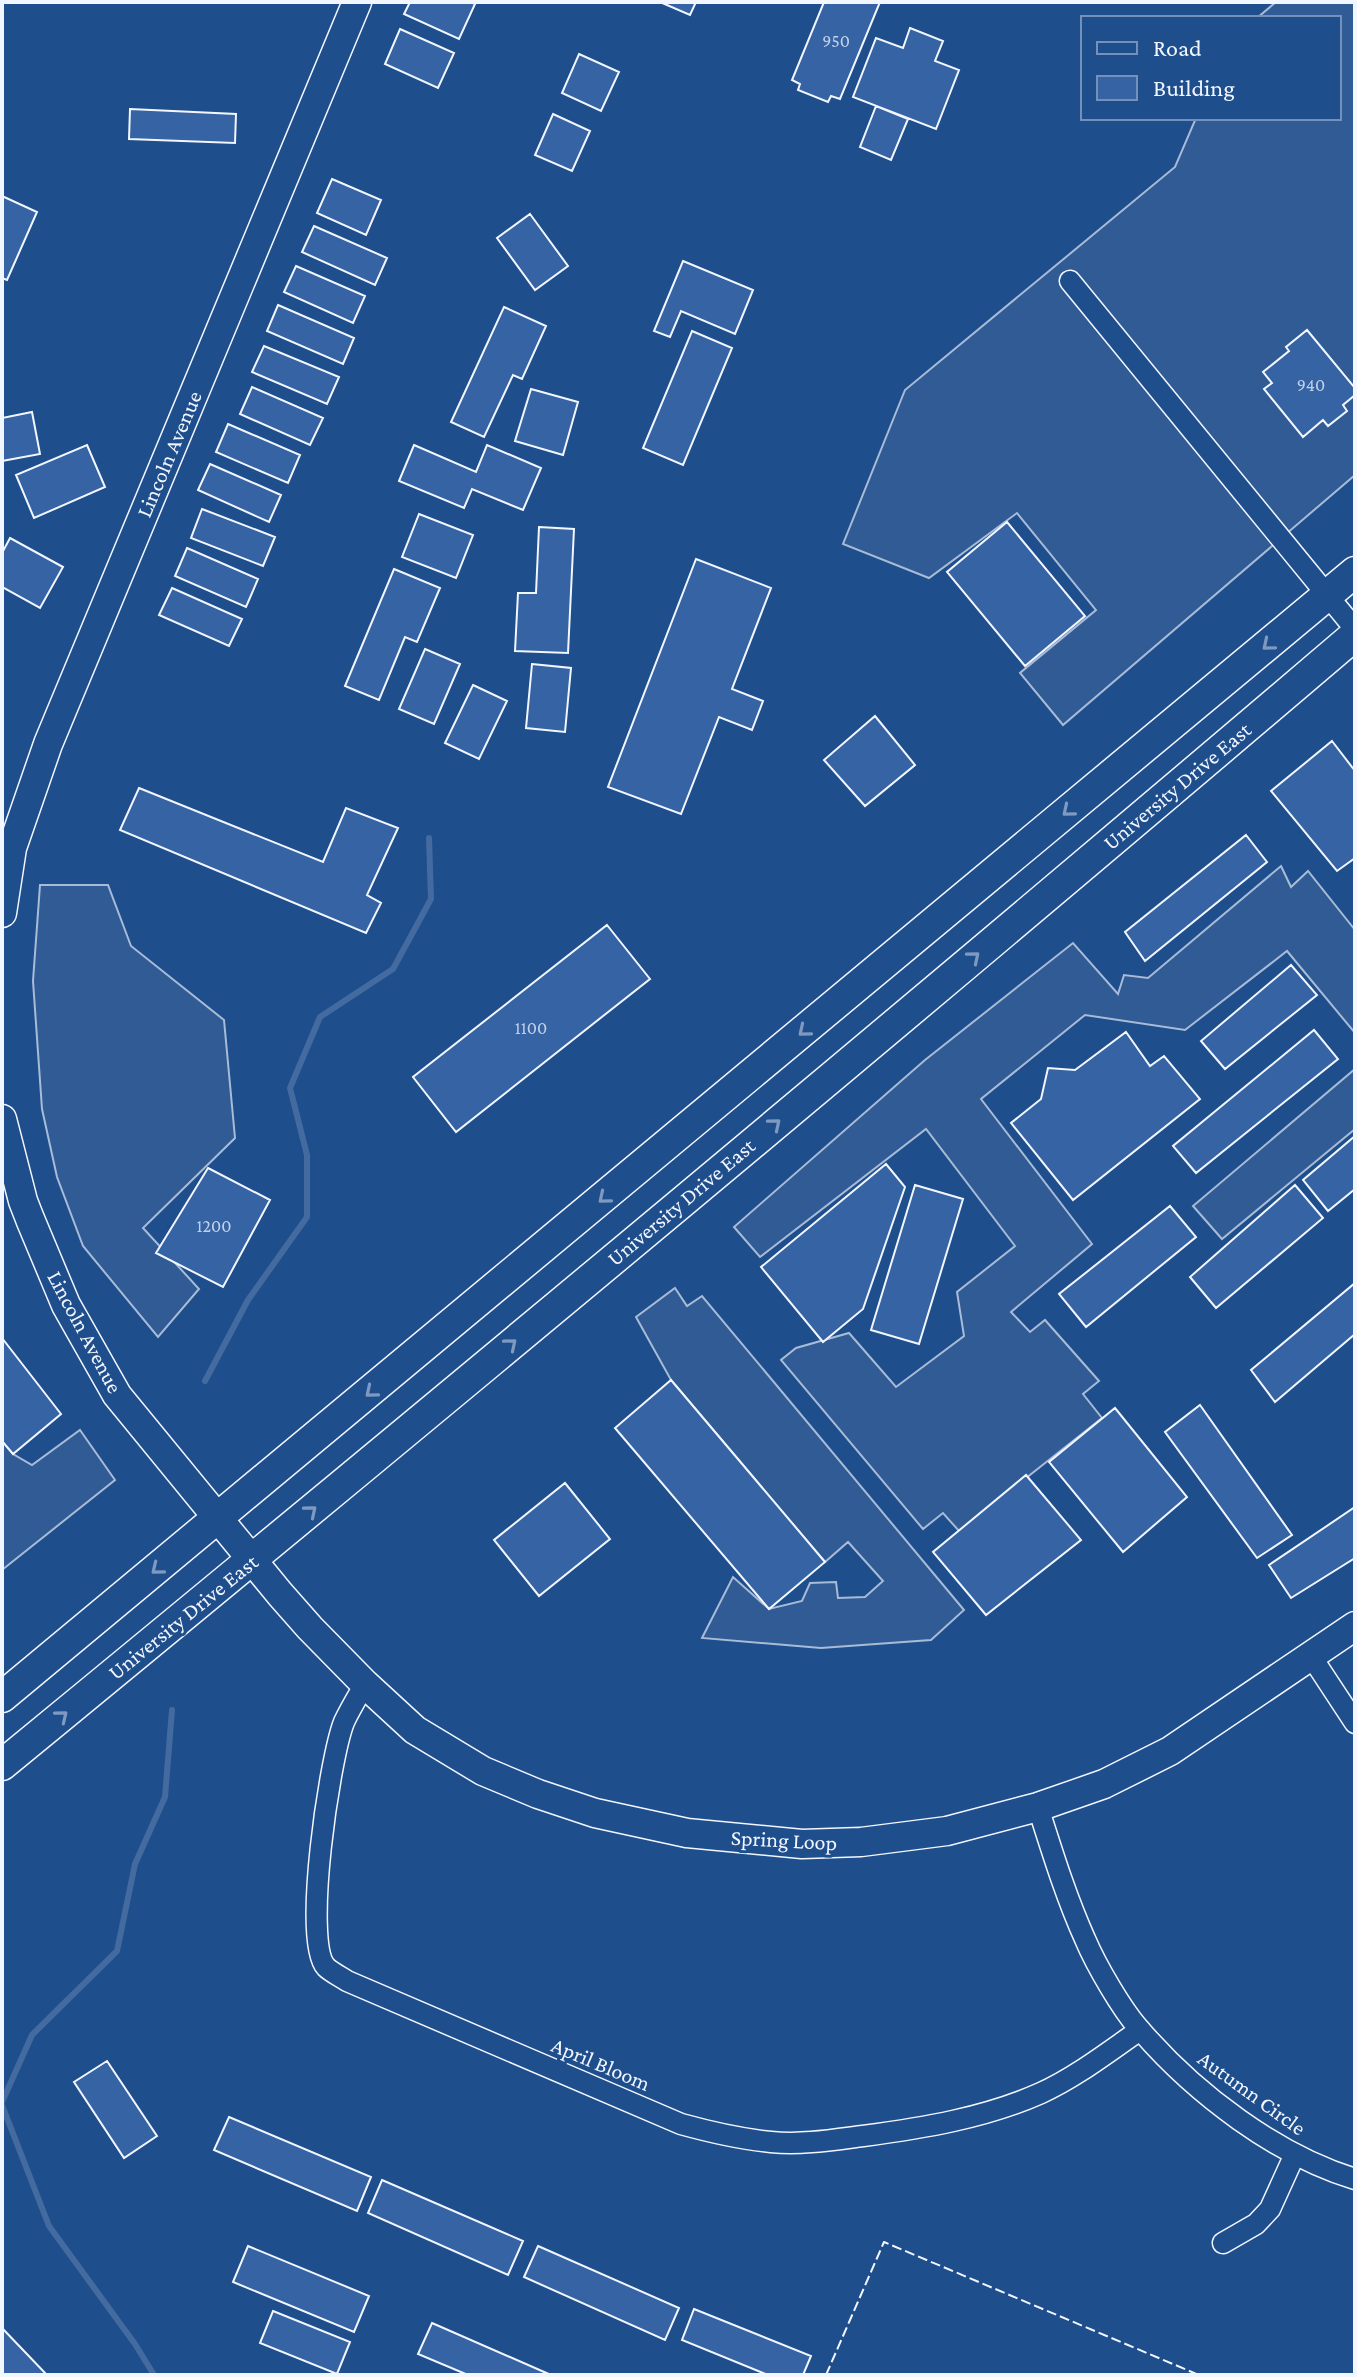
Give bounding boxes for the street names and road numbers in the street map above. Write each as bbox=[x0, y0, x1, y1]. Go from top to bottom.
street label: Lincoln Avenue bbox=[131, 387, 207, 521]
street label: University Drive East bbox=[1098, 717, 1256, 855]
street label: University Drive East bbox=[602, 1133, 760, 1271]
street label: Lincoln Avenue bbox=[42, 1267, 128, 1397]
street label: University Drive East bbox=[103, 1549, 263, 1685]
street label: Spring Loop bbox=[730, 1825, 838, 1855]
street label: April Bloom bbox=[548, 2032, 654, 2096]
street label: Autumn Circle bbox=[1193, 2046, 1311, 2140]

